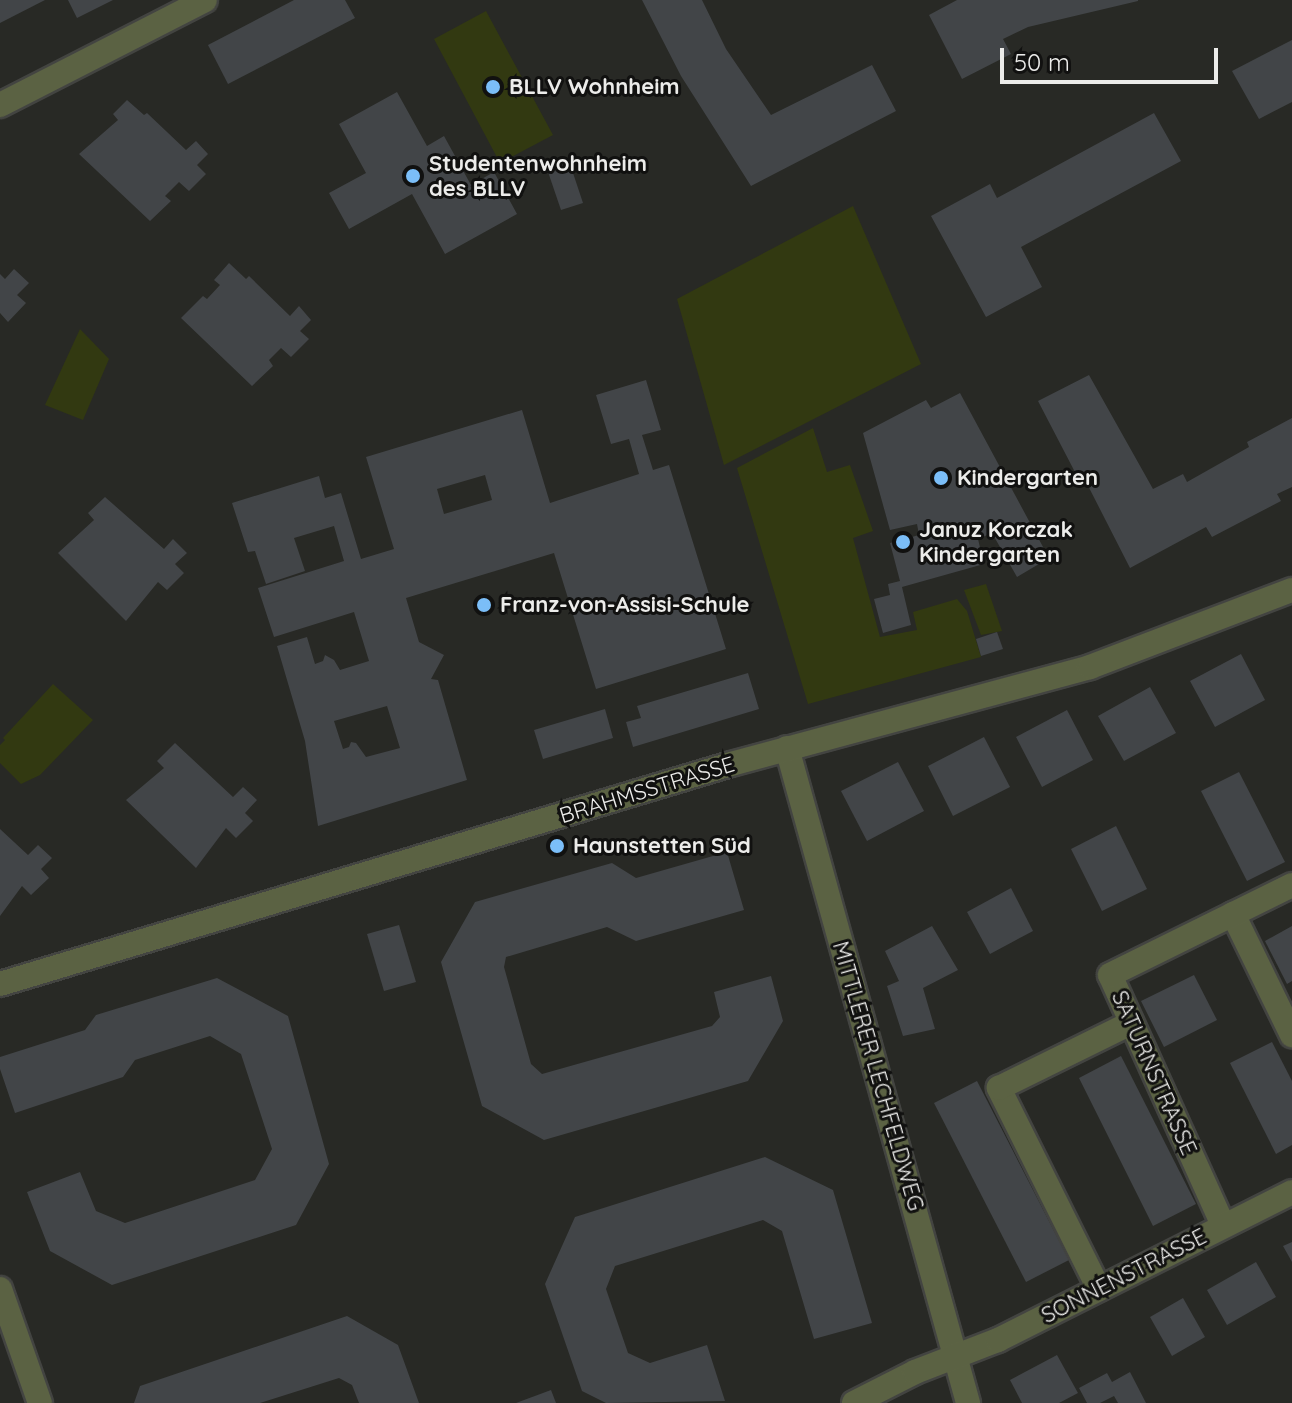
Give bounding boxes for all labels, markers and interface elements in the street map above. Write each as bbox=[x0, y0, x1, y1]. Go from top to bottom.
scale bar bbox=[1004, 32, 1222, 82]
text: 50 m bbox=[1014, 47, 1070, 77]
place label: BLLV Wohnheim bbox=[509, 74, 680, 100]
marker: BLLV Wohnheim bbox=[484, 78, 502, 96]
place label: Studentenwohnheim des BLLV bbox=[429, 150, 647, 202]
marker: Studentenwohnheim des BLLV bbox=[404, 167, 422, 185]
place label: Kindergarten bbox=[957, 465, 1098, 491]
marker: Kindergarten bbox=[932, 469, 950, 487]
place label: Januz Korczak Kindergarten bbox=[919, 516, 1073, 568]
marker: Januz Korczak Kindergarten bbox=[894, 533, 912, 551]
place label: Franz-von-Assisi-Schule bbox=[500, 592, 750, 618]
marker: Franz-von-Assisi-Schule bbox=[475, 596, 493, 614]
street label: BRAHMSSTRASSE bbox=[556, 751, 738, 829]
place label: Haunstetten Süd bbox=[573, 833, 751, 859]
marker: Haunstetten Süd bbox=[548, 837, 566, 855]
street label: MITTLERER LECHFELDWEG bbox=[827, 938, 929, 1214]
street label: SATURNSTRASSE bbox=[1106, 987, 1202, 1159]
street label: SONNENSTRASSE bbox=[1037, 1223, 1211, 1329]

